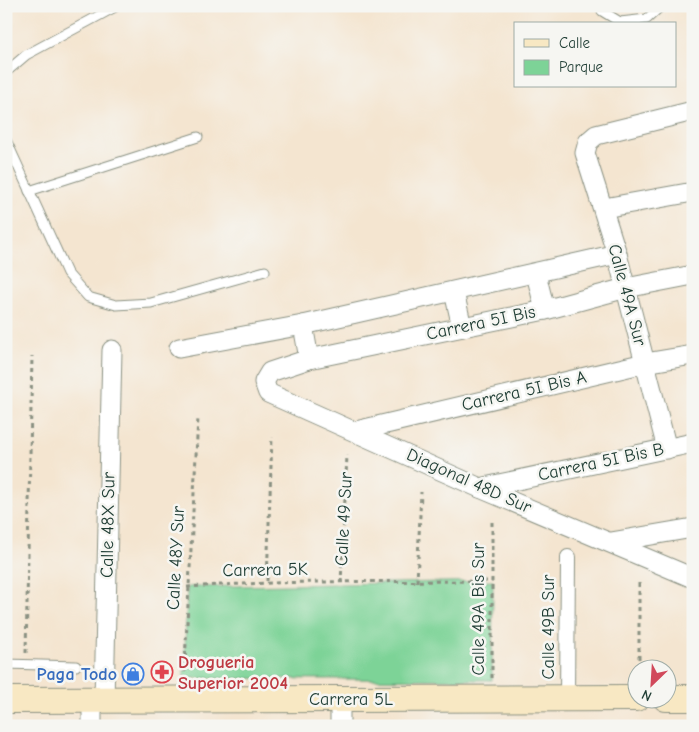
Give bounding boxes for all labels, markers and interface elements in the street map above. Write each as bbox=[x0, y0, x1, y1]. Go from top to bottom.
legend bbox=[514, 22, 676, 88]
text: Calle bbox=[559, 34, 591, 52]
text: Parque bbox=[559, 58, 604, 76]
street label: Calle 49A Sur bbox=[603, 242, 651, 349]
street label: Carrera 5I Bis bbox=[425, 301, 537, 345]
street label: Carrera 5I Bis A bbox=[460, 366, 588, 416]
street label: Carrera 5I Bis B bbox=[536, 438, 666, 486]
street label: Diagonal 48D Sur bbox=[403, 444, 536, 518]
street label: Calle 48X Sur bbox=[97, 471, 119, 578]
street label: Calle 49 Sur bbox=[331, 471, 357, 566]
street label: Calle 48Y Sur bbox=[163, 505, 189, 611]
street label: Calle 49A Bis Sur bbox=[468, 542, 489, 676]
street label: Carrera 5K bbox=[222, 559, 308, 581]
street label: Calle 49B Sur bbox=[538, 574, 559, 679]
place label: Drogueria Superior 2004 bbox=[178, 652, 288, 694]
pharmacy icon: Drogueria Superior 2004 bbox=[150, 660, 174, 684]
north arrow bbox=[626, 660, 676, 710]
shop icon: Paga Todo bbox=[121, 662, 145, 686]
place label: Paga Todo bbox=[36, 664, 117, 685]
text: N bbox=[639, 686, 654, 705]
street label: Carrera 5L bbox=[309, 689, 393, 710]

